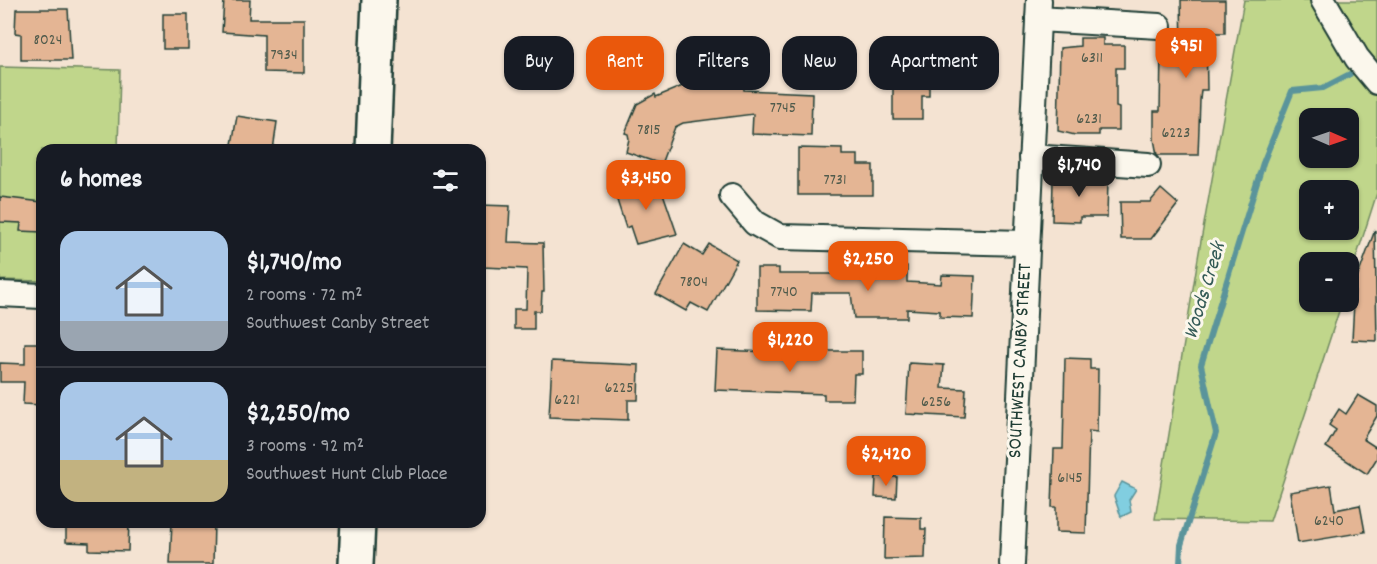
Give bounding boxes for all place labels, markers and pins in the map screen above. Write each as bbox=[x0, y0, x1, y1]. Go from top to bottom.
pin: $951 bbox=[1150, 28, 1222, 79]
pin: $1,740 bbox=[1030, 147, 1128, 198]
pin: $3,450 bbox=[597, 160, 695, 211]
pin: $2,250 bbox=[819, 241, 917, 292]
pin: $1,220 bbox=[741, 322, 839, 373]
pin: $2,420 bbox=[837, 436, 935, 487]

